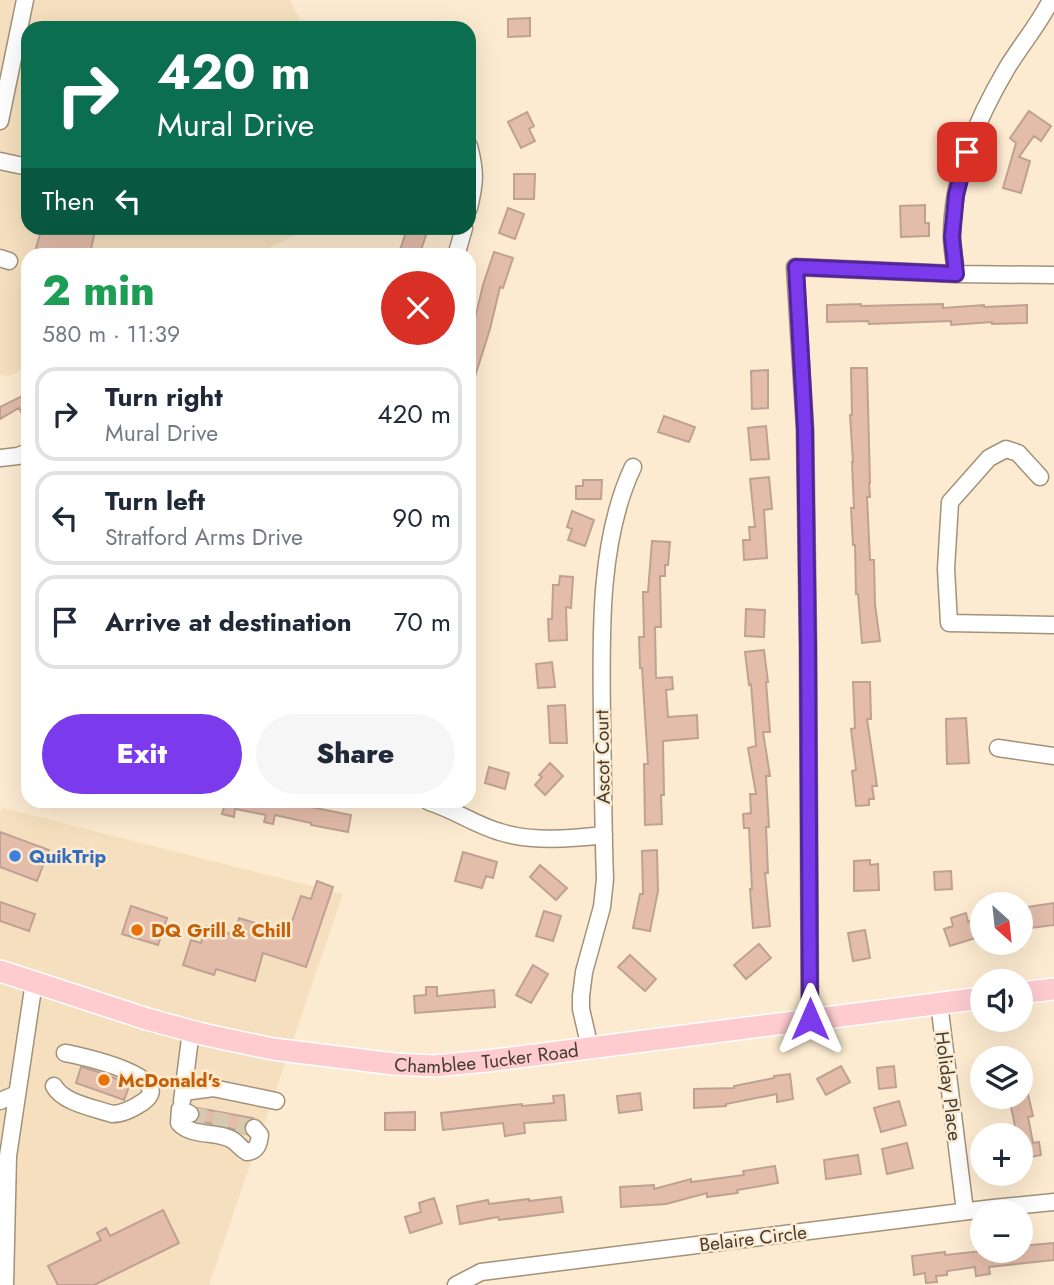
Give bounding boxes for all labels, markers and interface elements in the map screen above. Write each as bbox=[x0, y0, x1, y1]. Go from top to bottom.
text: 420 m bbox=[157, 37, 311, 107]
icon: right bbox=[42, 49, 133, 140]
text: Mural Drive bbox=[157, 102, 314, 148]
pin bbox=[937, 122, 997, 182]
icon: arrive bbox=[948, 133, 986, 171]
text: Then bbox=[42, 182, 95, 220]
icon: left bbox=[109, 182, 147, 220]
text: 2 min bbox=[42, 260, 155, 321]
button: close bbox=[381, 271, 455, 345]
text: 580 m · 11:39 bbox=[42, 317, 180, 351]
text: Turn right bbox=[105, 378, 223, 416]
icon: right bbox=[46, 395, 84, 433]
text: 420 m bbox=[377, 395, 451, 433]
text: Mural Drive bbox=[105, 416, 218, 450]
text: Turn left bbox=[105, 482, 205, 520]
icon: left bbox=[46, 499, 84, 537]
text: 90 m bbox=[392, 499, 451, 537]
text: Stratford Arms Drive bbox=[105, 520, 303, 554]
icon: arrive bbox=[46, 603, 84, 641]
text: Arrive at destination bbox=[105, 603, 352, 641]
text: 70 m bbox=[394, 603, 451, 641]
street label: Ascot Court bbox=[588, 709, 617, 804]
button: Exit bbox=[42, 714, 242, 794]
button: Share bbox=[256, 714, 455, 794]
place label: QuikTrip bbox=[29, 843, 106, 870]
marker: QuikTrip bbox=[7, 848, 23, 864]
north arrow bbox=[970, 892, 1032, 956]
map controls bbox=[970, 892, 1033, 1263]
place label: DQ Grill & Chill bbox=[151, 917, 291, 944]
marker: DQ Grill & Chill bbox=[129, 922, 145, 938]
button: sound bbox=[970, 969, 1033, 1032]
position arrow bbox=[773, 982, 847, 1056]
street label: Holiday Place bbox=[928, 1030, 969, 1143]
street label: Chamblee Tucker Road bbox=[394, 1036, 580, 1080]
button: layers bbox=[970, 1046, 1033, 1109]
place label: McDonald's bbox=[118, 1067, 220, 1094]
marker: McDonald's bbox=[96, 1072, 112, 1088]
button: + bbox=[970, 1123, 1033, 1186]
button: − bbox=[970, 1200, 1033, 1263]
street label: Belaire Circle bbox=[698, 1218, 809, 1258]

